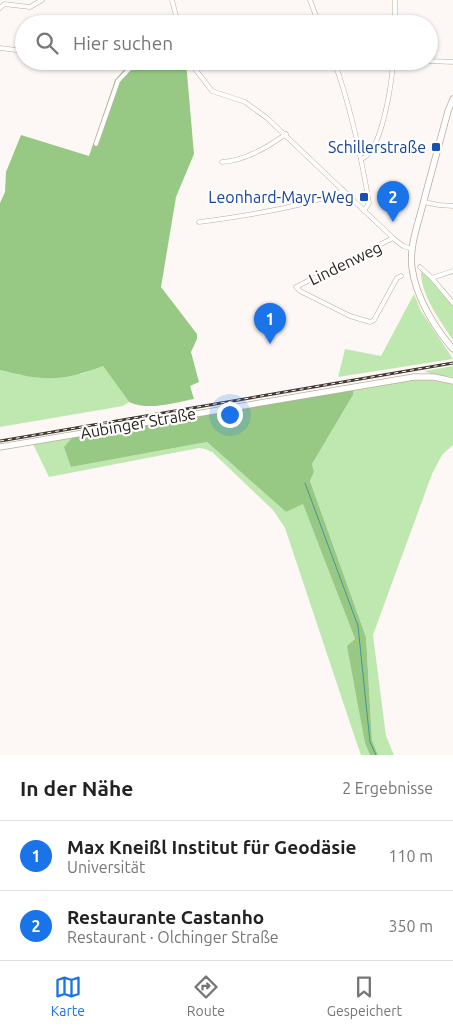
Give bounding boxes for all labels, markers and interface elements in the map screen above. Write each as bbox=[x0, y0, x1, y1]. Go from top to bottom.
search box bbox=[15, 15, 438, 70]
icon: search bbox=[33, 29, 61, 57]
text: Hier suchen bbox=[73, 32, 173, 54]
place label: Schillerstraße bbox=[328, 138, 426, 156]
marker: Schillerstraße bbox=[430, 141, 442, 153]
pin: 2 bbox=[377, 181, 409, 222]
place label: Leonhard-Mayr-Weg bbox=[208, 188, 354, 206]
marker: Leonhard-Mayr-Weg bbox=[358, 191, 370, 203]
street label: Lindenweg bbox=[306, 238, 384, 288]
pin: 1 bbox=[254, 303, 286, 344]
your location bbox=[217, 402, 243, 428]
street label: Aubinger Straße bbox=[79, 404, 197, 442]
text: In der Nähe bbox=[20, 776, 133, 800]
text: 2 Ergebnisse bbox=[342, 779, 433, 797]
text: Max Kneißl Institut für Geodäsie bbox=[67, 836, 356, 858]
text: 1 bbox=[31, 847, 41, 865]
text: 110 m bbox=[388, 847, 433, 865]
text: Universität bbox=[67, 858, 145, 876]
text: Restaurante Castanho bbox=[67, 906, 264, 928]
text: 2 bbox=[31, 917, 41, 935]
text: 350 m bbox=[388, 917, 433, 935]
text: Restaurant · Olchinger Straße bbox=[67, 928, 279, 946]
tab: Karte bbox=[51, 973, 85, 1019]
tab: Route bbox=[187, 973, 225, 1019]
tab: Gespeichert bbox=[327, 973, 402, 1019]

